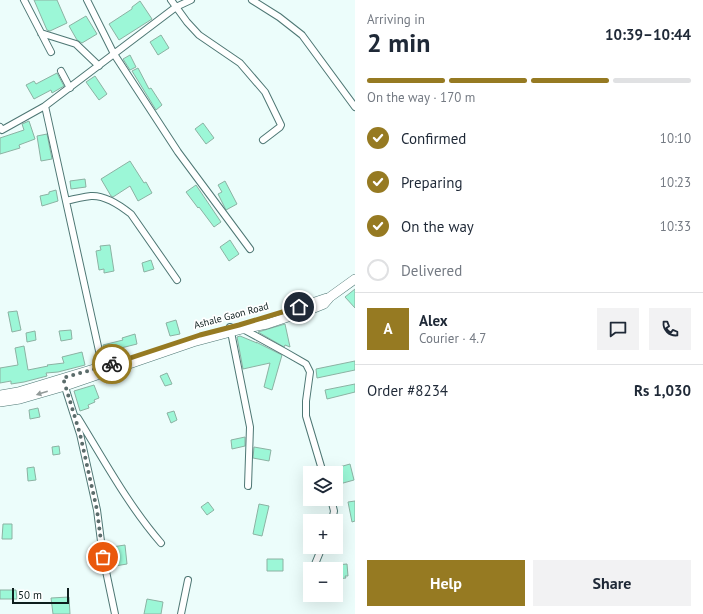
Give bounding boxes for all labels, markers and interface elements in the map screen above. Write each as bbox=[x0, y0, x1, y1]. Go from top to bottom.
text: Arriving in bbox=[367, 11, 425, 28]
text: 10:39–10:44 bbox=[605, 25, 691, 44]
text: 2 min bbox=[367, 26, 430, 59]
text: On the way · 170 m bbox=[367, 89, 475, 106]
icon: check bbox=[367, 127, 389, 149]
text: Confirmed bbox=[401, 129, 466, 148]
text: 10:10 bbox=[660, 130, 691, 147]
icon: check bbox=[367, 171, 389, 193]
text: Preparing bbox=[401, 173, 463, 192]
text: 10:23 bbox=[660, 174, 691, 191]
icon: check bbox=[367, 215, 389, 237]
text: On the way bbox=[401, 217, 474, 236]
text: 10:33 bbox=[660, 218, 691, 235]
text: Delivered bbox=[401, 261, 462, 280]
pin bbox=[282, 290, 316, 324]
icon: home bbox=[288, 296, 310, 318]
street label: Ashale Gaon Road bbox=[192, 299, 270, 332]
button: chat bbox=[597, 308, 639, 350]
button: phone bbox=[649, 308, 691, 350]
text: Alex bbox=[419, 311, 448, 330]
text: A bbox=[383, 319, 393, 338]
text: Courier · 4.7 bbox=[419, 330, 486, 347]
courier bbox=[92, 344, 132, 384]
icon: bike bbox=[101, 353, 123, 375]
text: Order #8234 bbox=[367, 381, 448, 400]
text: Rs 1,030 bbox=[634, 381, 691, 400]
one-way arrow bbox=[36, 390, 48, 396]
map controls bbox=[303, 466, 343, 602]
button: layers bbox=[303, 466, 343, 506]
button: + bbox=[303, 514, 343, 554]
pin bbox=[86, 540, 120, 574]
icon: bag bbox=[92, 546, 114, 568]
button: Help bbox=[367, 560, 525, 606]
button: Share bbox=[533, 560, 691, 606]
button: − bbox=[303, 562, 343, 602]
scale bar bbox=[12, 586, 69, 605]
text: 50 m bbox=[18, 588, 42, 602]

